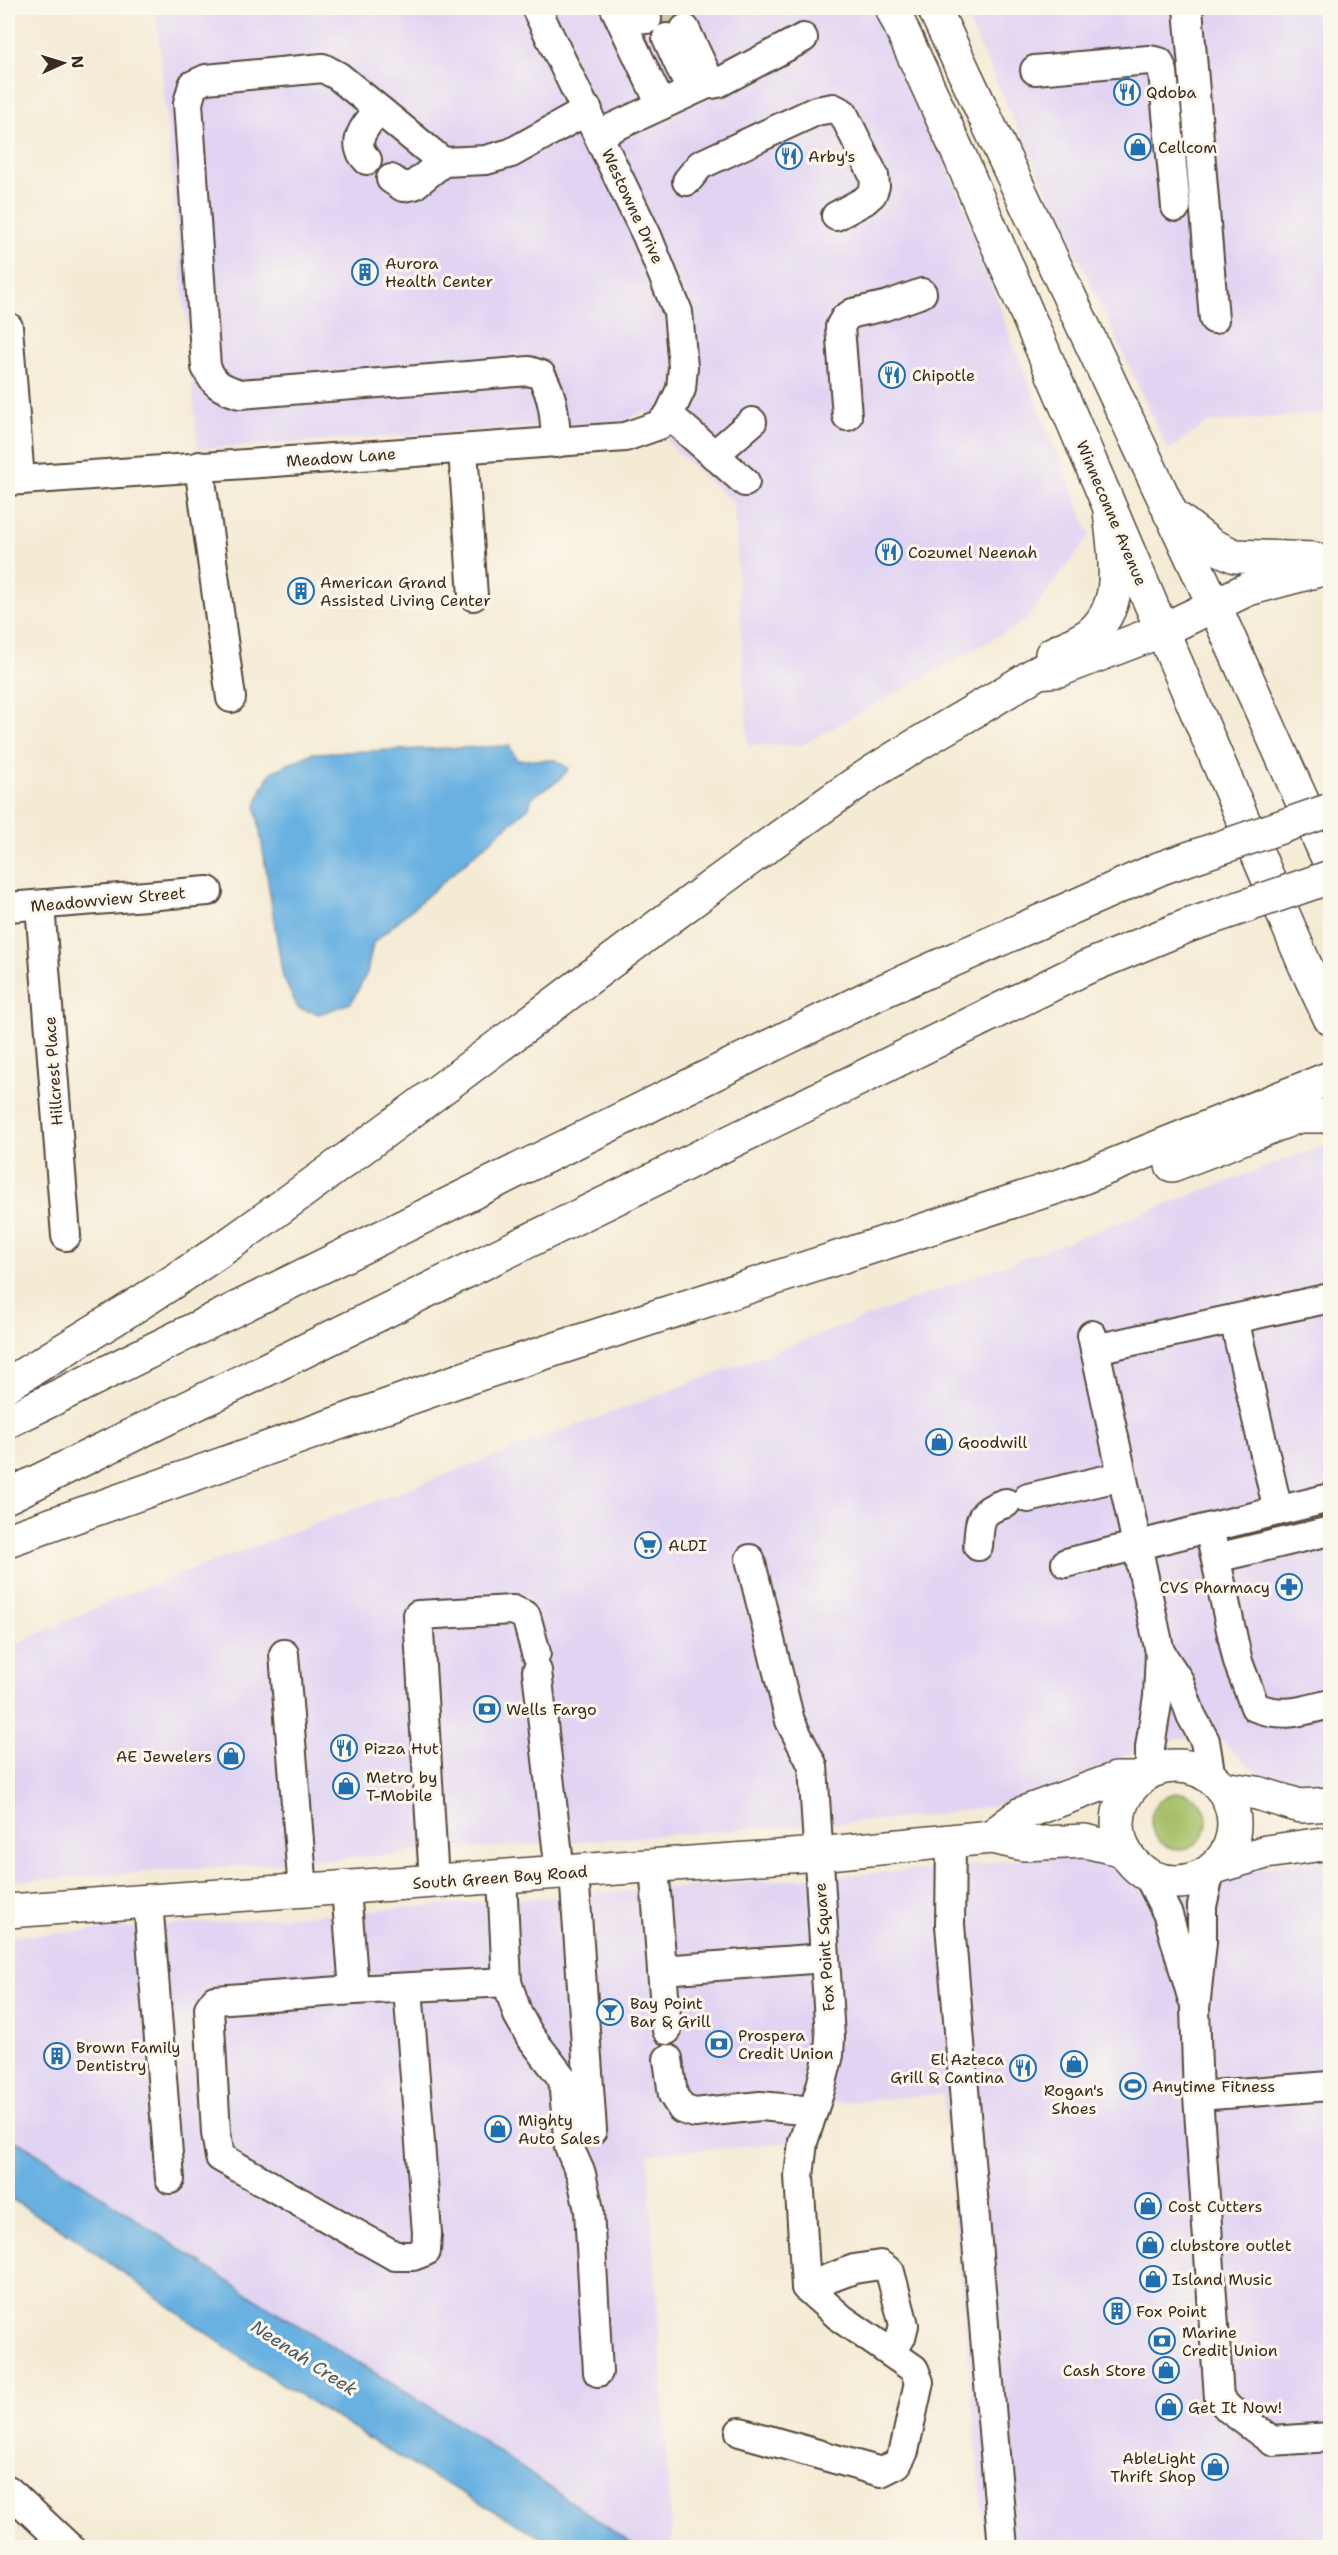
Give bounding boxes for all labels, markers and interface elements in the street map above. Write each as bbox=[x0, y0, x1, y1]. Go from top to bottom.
north arrow bbox=[33, 33, 93, 93]
text: N bbox=[67, 55, 88, 69]
restaurant icon: Qdoba bbox=[1112, 77, 1142, 107]
place label: Qdoba bbox=[1146, 82, 1196, 103]
shop icon: Cellcom bbox=[1123, 132, 1153, 162]
place label: Cellcom bbox=[1158, 137, 1217, 158]
restaurant icon: Arby's bbox=[774, 141, 804, 171]
street label: Westowne Drive bbox=[597, 145, 668, 267]
place label: Arby's bbox=[808, 146, 856, 167]
place label: Aurora Health Center bbox=[385, 253, 493, 292]
building icon: Aurora Health Center bbox=[350, 257, 380, 287]
restaurant icon: Chipotle bbox=[877, 360, 907, 390]
place label: Chipotle bbox=[912, 365, 975, 386]
street label: Winneconne Avenue bbox=[1071, 437, 1152, 589]
street label: Meadow Lane bbox=[285, 443, 397, 472]
restaurant icon: Cozumel Neenah bbox=[874, 537, 904, 567]
place label: Cozumel Neenah bbox=[908, 542, 1038, 563]
place label: American Grand Assisted Living Center bbox=[320, 572, 491, 611]
building icon: American Grand Assisted Living Center bbox=[286, 576, 316, 606]
street label: Meadowview Street bbox=[30, 882, 186, 917]
street label: Hillcrest Place bbox=[39, 1016, 68, 1126]
shop icon: Goodwill bbox=[924, 1427, 954, 1457]
place label: Goodwill bbox=[958, 1432, 1028, 1453]
supermarket icon: ALDI bbox=[633, 1530, 663, 1560]
place label: ALDI bbox=[668, 1535, 707, 1556]
pharmacy icon: CVS Pharmacy bbox=[1274, 1572, 1304, 1602]
place label: CVS Pharmacy bbox=[1160, 1577, 1270, 1598]
bank icon: Wells Fargo bbox=[472, 1694, 502, 1724]
place label: Wells Fargo bbox=[506, 1699, 597, 1720]
restaurant icon: Pizza Hut bbox=[329, 1733, 359, 1763]
place label: Pizza Hut bbox=[364, 1738, 439, 1759]
shop icon: AE Jewelers bbox=[216, 1741, 246, 1771]
place label: AE Jewelers bbox=[116, 1746, 212, 1767]
place label: Metro by T-Mobile bbox=[366, 1767, 437, 1806]
shop icon: Metro by T-Mobile bbox=[331, 1771, 361, 1801]
street label: South Green Bay Road bbox=[412, 1861, 588, 1894]
street label: Fox Point Square bbox=[810, 1882, 839, 2012]
place label: Bay Point Bar & Grill bbox=[630, 1993, 711, 2032]
bar icon: Bay Point Bar & Grill bbox=[595, 1997, 625, 2027]
place label: Prospera Credit Union bbox=[738, 2025, 834, 2064]
bank icon: Prospera Credit Union bbox=[704, 2029, 734, 2059]
place label: Brown Family Dentistry bbox=[76, 2037, 181, 2076]
building icon: Brown Family Dentistry bbox=[42, 2041, 72, 2071]
place label: El Azteca Grill & Cantina bbox=[890, 2049, 1004, 2088]
shop icon: Rogan's Shoes bbox=[1059, 2049, 1089, 2079]
restaurant icon: El Azteca Grill & Cantina bbox=[1008, 2053, 1038, 2083]
sports icon: Anytime Fitness bbox=[1118, 2071, 1148, 2101]
place label: Anytime Fitness bbox=[1152, 2076, 1275, 2097]
place label: Rogan's Shoes bbox=[1044, 2080, 1104, 2119]
place label: Mighty Auto Sales bbox=[518, 2110, 600, 2149]
shop icon: Mighty Auto Sales bbox=[483, 2114, 513, 2144]
shop icon: Cost Cutters bbox=[1133, 2191, 1163, 2221]
place label: Cost Cutters bbox=[1168, 2196, 1262, 2217]
shop icon: clubstore outlet bbox=[1135, 2230, 1165, 2260]
place label: clubstore outlet bbox=[1170, 2235, 1292, 2256]
shop icon: Island Music bbox=[1138, 2264, 1168, 2294]
place label: Island Music bbox=[1172, 2269, 1272, 2290]
building icon: Fox Point bbox=[1102, 2296, 1132, 2326]
place label: Fox Point bbox=[1136, 2301, 1207, 2322]
water label: Neenah Creek bbox=[246, 2315, 362, 2402]
place label: Marine Credit Union bbox=[1182, 2322, 1278, 2361]
bank icon: Marine Credit Union bbox=[1147, 2326, 1177, 2356]
shop icon: Cash Store bbox=[1151, 2355, 1181, 2385]
place label: Cash Store bbox=[1063, 2360, 1146, 2381]
shop icon: Get It Now! bbox=[1154, 2392, 1184, 2422]
place label: Get It Now! bbox=[1188, 2397, 1282, 2418]
place label: AbleLight Thrift Shop bbox=[1110, 2448, 1196, 2487]
shop icon: AbleLight Thrift Shop bbox=[1200, 2452, 1230, 2482]

